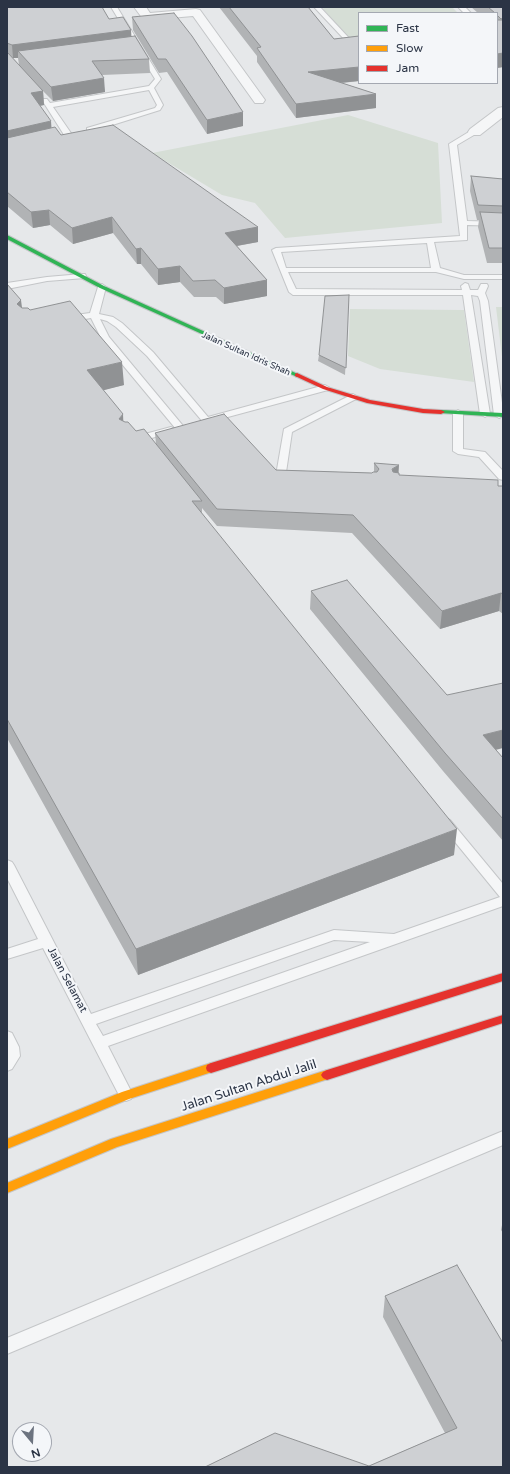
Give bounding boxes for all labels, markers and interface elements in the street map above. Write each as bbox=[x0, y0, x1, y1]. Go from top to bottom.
legend bbox=[358, 12, 498, 84]
text: Fast bbox=[396, 21, 419, 35]
text: Slow bbox=[396, 41, 423, 55]
text: Jam bbox=[396, 61, 419, 75]
street label: Jalan Sultan Idris Shah bbox=[200, 330, 292, 378]
street label: Jalan Selamat bbox=[44, 945, 90, 1015]
street label: Jalan Sultan Abdul Jalil bbox=[179, 1057, 319, 1115]
north arrow bbox=[12, 1422, 52, 1462]
text: N bbox=[29, 1445, 42, 1460]

